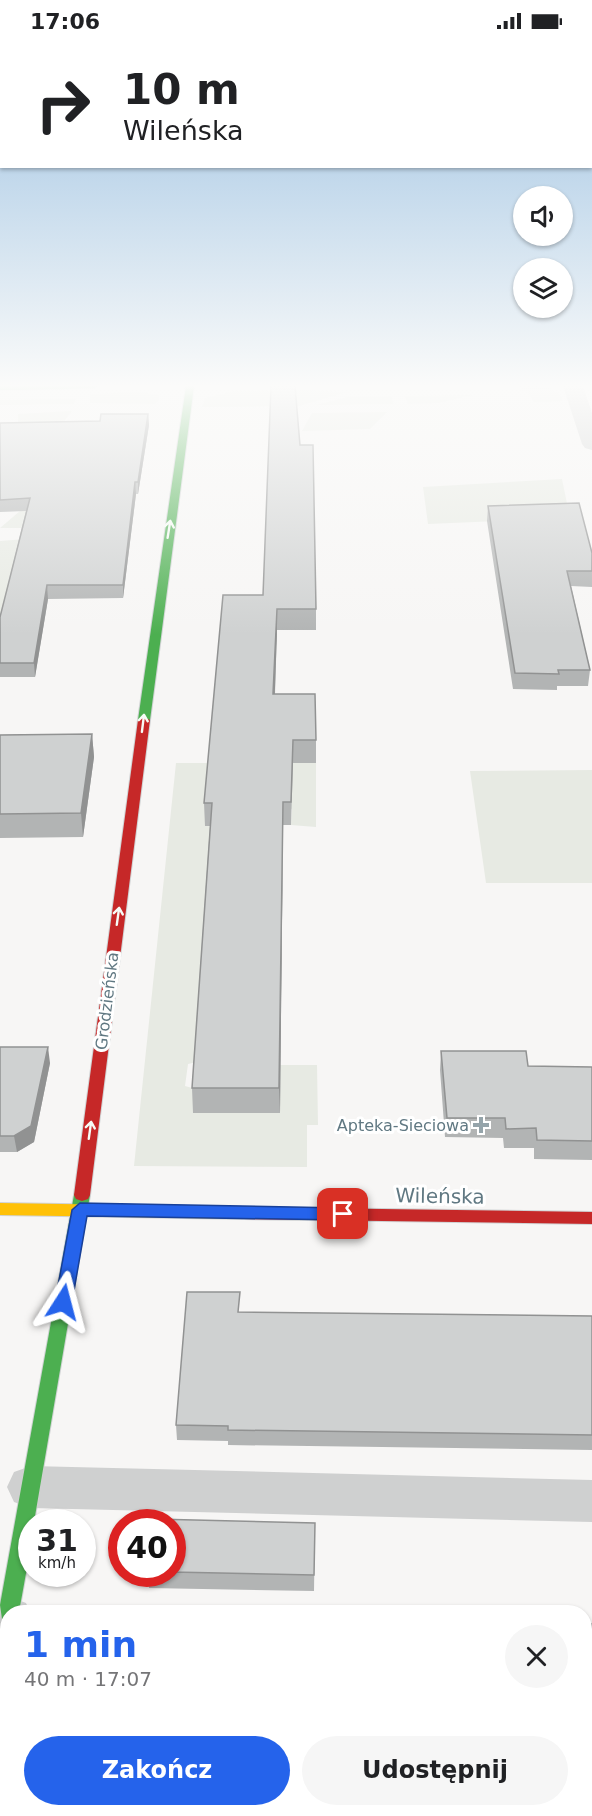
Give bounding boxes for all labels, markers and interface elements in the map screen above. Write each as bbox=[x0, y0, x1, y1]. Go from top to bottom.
text: 17:06 bbox=[30, 9, 100, 34]
text: 10 m bbox=[123, 65, 240, 114]
icon: right bbox=[24, 66, 102, 144]
text: Wileńska bbox=[123, 115, 244, 146]
map controls bbox=[513, 186, 573, 318]
button: sound bbox=[513, 186, 573, 246]
button: layers bbox=[513, 258, 573, 318]
one-way arrow bbox=[164, 520, 175, 540]
one-way arrow bbox=[138, 713, 149, 733]
one-way arrow bbox=[113, 906, 124, 926]
street label: Grodzieńska bbox=[92, 951, 122, 1051]
place label: Apteka-Sieciowa bbox=[337, 1116, 469, 1135]
marker: Apteka-Sieciowa bbox=[474, 1118, 488, 1132]
one-way arrow bbox=[85, 1121, 96, 1140]
street label: Wileńska bbox=[395, 1183, 485, 1209]
pin bbox=[317, 1188, 368, 1239]
icon: arrive bbox=[326, 1197, 359, 1230]
position arrow bbox=[31, 1270, 95, 1334]
speed limit sign: 40 bbox=[108, 1509, 186, 1587]
text: 31 bbox=[36, 1523, 78, 1558]
text: km/h bbox=[38, 1554, 76, 1572]
text: 1 min bbox=[24, 1624, 137, 1665]
button: close bbox=[505, 1625, 568, 1688]
text: 40 m · 17:07 bbox=[24, 1667, 152, 1691]
button: Zakończ bbox=[24, 1736, 290, 1805]
button: Udostępnij bbox=[302, 1736, 568, 1805]

